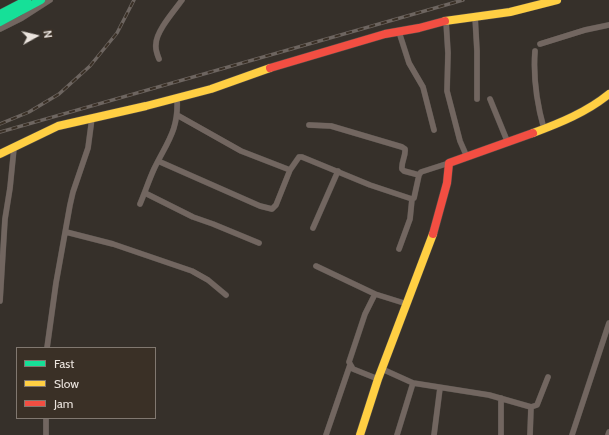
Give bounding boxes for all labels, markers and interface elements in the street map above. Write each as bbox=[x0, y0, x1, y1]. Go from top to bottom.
north arrow bbox=[16, 16, 56, 56]
text: N bbox=[40, 30, 55, 39]
legend bbox=[16, 347, 156, 419]
text: Fast bbox=[54, 356, 74, 371]
text: Slow bbox=[54, 376, 79, 391]
text: Jam bbox=[54, 396, 73, 411]

